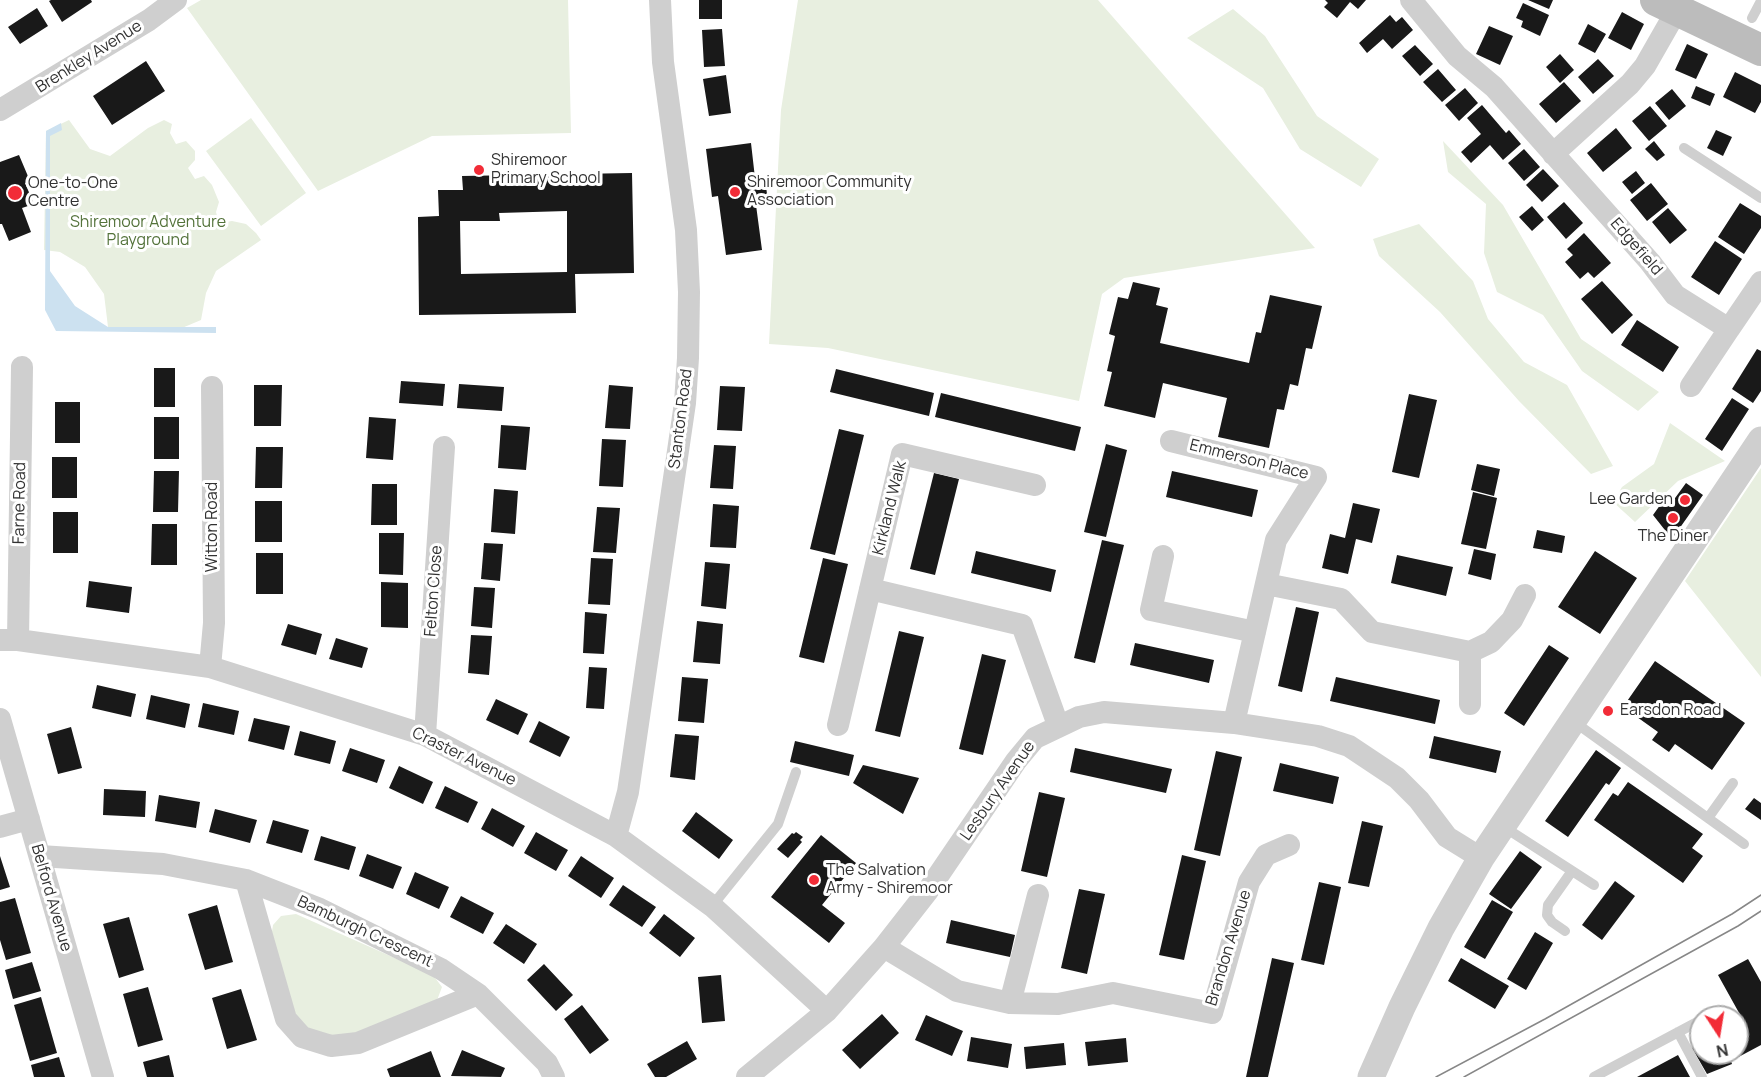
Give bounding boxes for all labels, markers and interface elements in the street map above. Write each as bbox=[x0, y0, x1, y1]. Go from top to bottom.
street label: Brenkley Avenue bbox=[32, 17, 146, 97]
place label: Shiremoor Primary School bbox=[491, 151, 601, 189]
marker: Shiremoor Primary School bbox=[472, 163, 486, 177]
place label: Shiremoor Community Association bbox=[747, 173, 912, 211]
place label: One-to-One Centre bbox=[28, 174, 118, 212]
marker: One-to-One Centre bbox=[6, 184, 24, 202]
marker: Shiremoor Community Association bbox=[728, 185, 742, 199]
park label: Shiremoor Adventure Playground bbox=[70, 213, 226, 251]
street label: Edgefield bbox=[1606, 214, 1666, 280]
street label: Stanton Road bbox=[665, 368, 697, 470]
street label: Emmerson Place bbox=[1188, 436, 1310, 484]
street label: Kirkland Walk bbox=[869, 459, 911, 557]
street label: Farne Road bbox=[10, 462, 30, 544]
street label: Witton Road bbox=[203, 482, 223, 572]
place label: Lee Garden bbox=[1589, 490, 1673, 510]
marker: Lee Garden bbox=[1678, 493, 1692, 507]
marker: The Diner bbox=[1666, 511, 1680, 525]
place label: The Diner bbox=[1638, 527, 1708, 547]
street label: Felton Close bbox=[421, 545, 447, 637]
place label: Earsdon Road bbox=[1620, 701, 1721, 721]
marker: Earsdon Road bbox=[1601, 704, 1615, 718]
street label: Craster Avenue bbox=[409, 724, 519, 790]
street label: Lesbury Avenue bbox=[957, 738, 1039, 844]
street label: Belford Avenue bbox=[27, 842, 75, 954]
place label: The Salvation Army - Shiremoor bbox=[826, 861, 953, 899]
marker: The Salvation Army - Shiremoor bbox=[807, 873, 821, 887]
street label: Brandon Avenue bbox=[1202, 888, 1256, 1008]
street label: Bamburgh Crescent bbox=[294, 892, 436, 972]
north arrow bbox=[1689, 1005, 1749, 1065]
text: N bbox=[1714, 1039, 1730, 1063]

